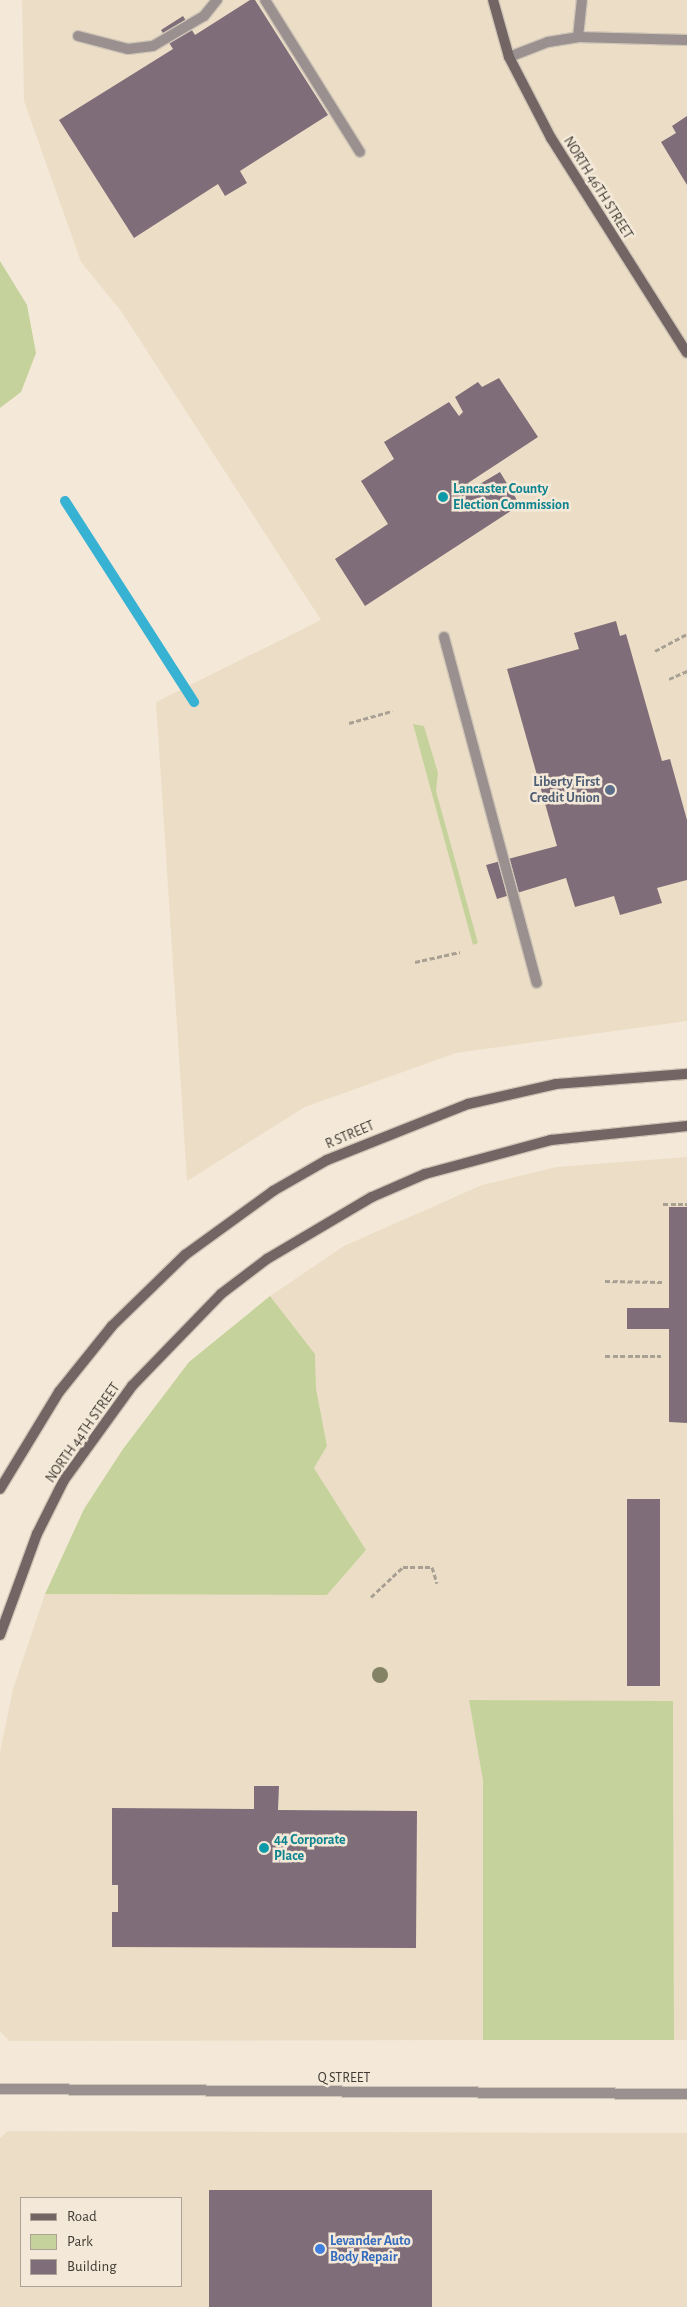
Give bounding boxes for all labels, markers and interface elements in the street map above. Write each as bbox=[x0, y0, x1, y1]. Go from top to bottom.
street label: NORTH 46TH STREET bbox=[560, 134, 636, 242]
place label: Lancaster County Election Commission bbox=[453, 481, 569, 514]
marker: Lancaster County Election Commission bbox=[437, 491, 449, 503]
place label: Liberty First Credit Union bbox=[530, 774, 600, 806]
marker: Liberty First Credit Union bbox=[604, 784, 616, 796]
street label: R STREET bbox=[323, 1117, 377, 1153]
street label: NORTH 44TH STREET bbox=[42, 1380, 124, 1486]
place label: 44 Corporate Place bbox=[274, 1832, 346, 1864]
marker: 44 Corporate Place bbox=[258, 1842, 270, 1854]
street label: Q STREET bbox=[318, 2070, 370, 2086]
legend bbox=[20, 2197, 182, 2287]
text: Road bbox=[67, 2209, 97, 2224]
place label: Levander Auto Body Repair bbox=[330, 2233, 411, 2266]
text: Park bbox=[67, 2234, 93, 2249]
marker: Levander Auto Body Repair bbox=[314, 2243, 326, 2255]
text: Building bbox=[67, 2259, 117, 2274]

